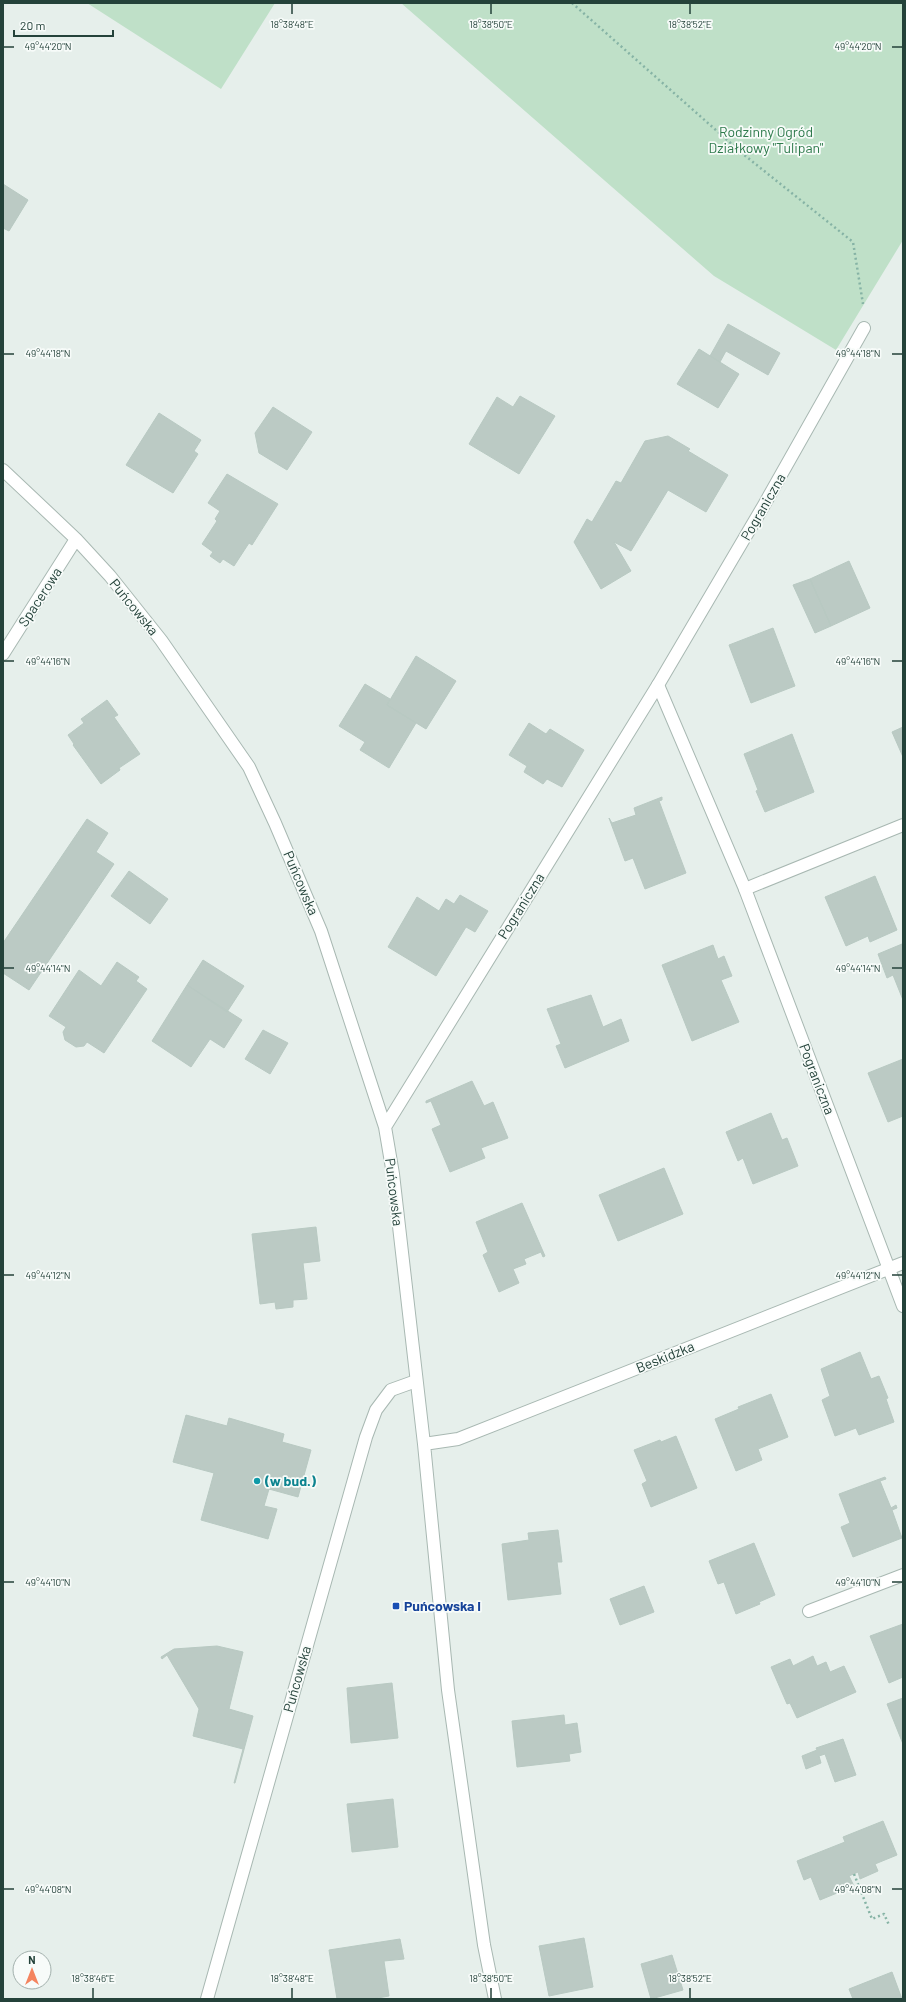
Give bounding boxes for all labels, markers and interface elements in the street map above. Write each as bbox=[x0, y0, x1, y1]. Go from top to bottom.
scale bar bbox=[14, 12, 113, 38]
text: 20 m bbox=[20, 18, 46, 32]
text: 18°38'48"E bbox=[270, 18, 314, 30]
text: 18°38'50"E bbox=[469, 18, 513, 30]
text: 18°38'52"E bbox=[668, 18, 712, 30]
text: 49°44'20"N bbox=[24, 40, 72, 52]
text: 49°44'20"N bbox=[834, 40, 882, 52]
park label: Rodzinny Ogród Działkowy "Tulipan" bbox=[709, 123, 824, 156]
text: 49°44'18"N bbox=[26, 347, 70, 359]
text: 49°44'18"N bbox=[836, 347, 880, 359]
street label: Pograniczna bbox=[737, 470, 789, 543]
street label: Spacerowa bbox=[14, 564, 65, 630]
street label: Puńcowska bbox=[106, 575, 162, 639]
text: 49°44'16"N bbox=[26, 655, 70, 667]
text: 49°44'16"N bbox=[836, 655, 880, 667]
street label: Puńcowska bbox=[280, 848, 323, 918]
street label: Pograniczna bbox=[494, 870, 548, 942]
text: 49°44'14"N bbox=[26, 962, 70, 974]
text: 49°44'14"N bbox=[836, 962, 880, 974]
street label: Pograniczna bbox=[796, 1041, 839, 1117]
street label: Puńcowska bbox=[382, 1157, 407, 1227]
text: 49°44'12"N bbox=[26, 1269, 70, 1281]
text: 49°44'12"N bbox=[836, 1269, 880, 1281]
street label: Beskidzka bbox=[633, 1337, 696, 1376]
place label: (w bud.) bbox=[264, 1472, 316, 1489]
marker: (w bud.) bbox=[252, 1476, 262, 1486]
text: 49°44'10"N bbox=[25, 1576, 71, 1588]
text: 49°44'10"N bbox=[835, 1576, 881, 1588]
place label: Puńcowska I bbox=[404, 1597, 481, 1614]
marker: Puńcowska I bbox=[391, 1601, 401, 1611]
street label: Puńcowska bbox=[279, 1644, 314, 1714]
text: 49°44'08"N bbox=[25, 1883, 71, 1895]
text: 49°44'08"N bbox=[835, 1883, 881, 1895]
north arrow bbox=[12, 1950, 52, 1990]
text: N bbox=[28, 1953, 36, 1966]
text: 18°38'46"E bbox=[71, 1972, 115, 1984]
text: 18°38'48"E bbox=[270, 1972, 314, 1984]
text: 18°38'50"E bbox=[469, 1972, 513, 1984]
text: 18°38'52"E bbox=[668, 1972, 712, 1984]

